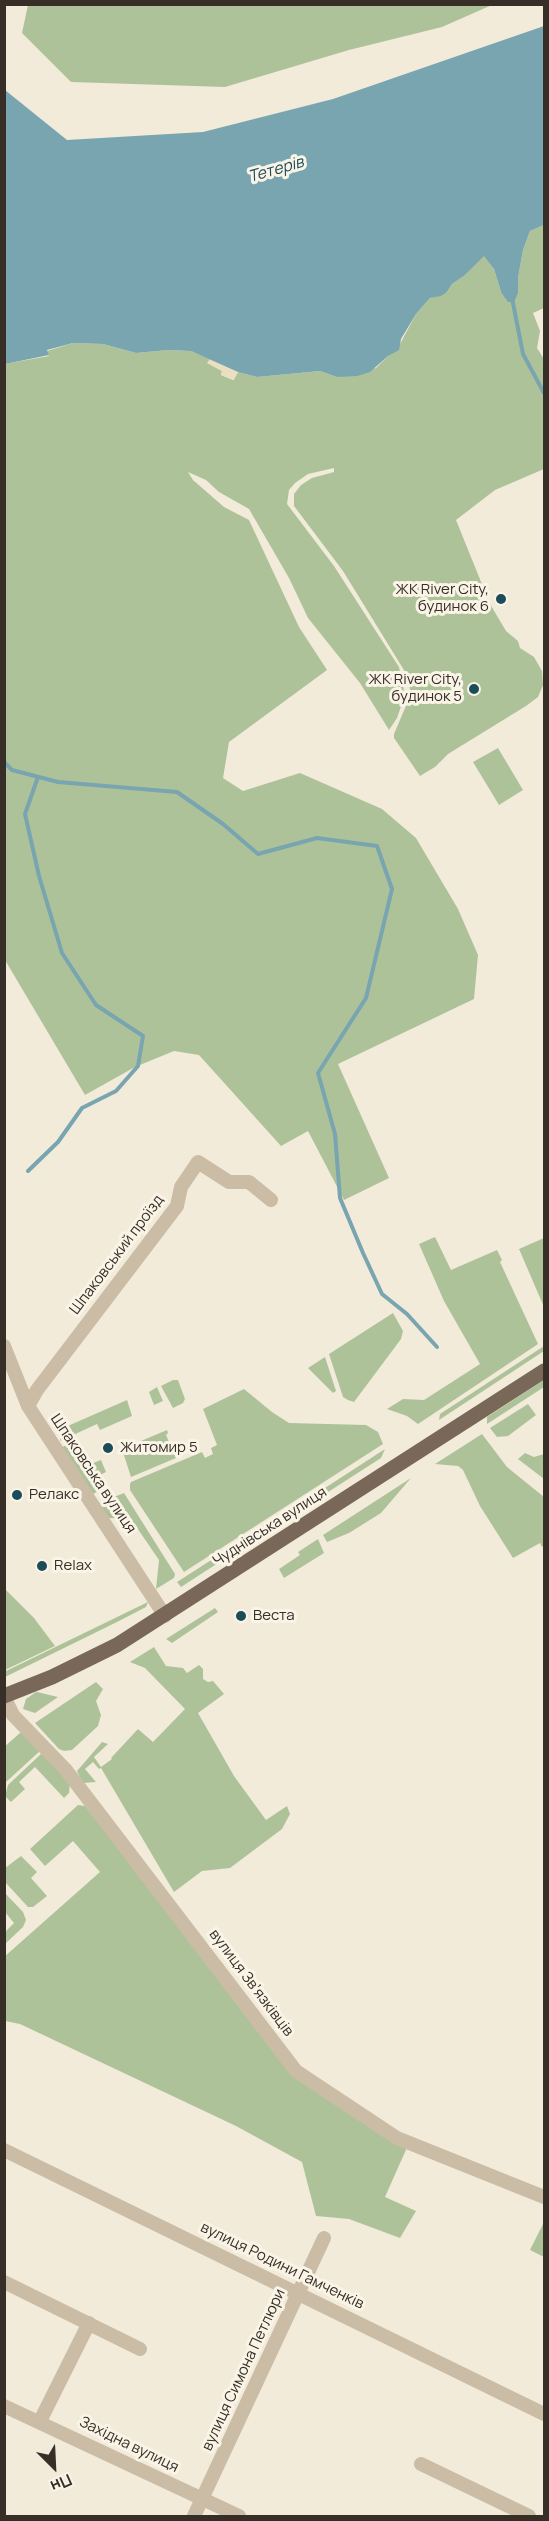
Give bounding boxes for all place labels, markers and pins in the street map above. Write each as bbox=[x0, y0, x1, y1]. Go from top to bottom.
place label: ЖК River City, будинок 6 bbox=[396, 581, 489, 616]
marker: ЖК River City, будинок 6 bbox=[494, 592, 508, 606]
place label: ЖК River City, будинок 5 bbox=[369, 671, 462, 706]
marker: ЖК River City, будинок 5 bbox=[467, 682, 481, 696]
place label: Житомир 5 bbox=[120, 1439, 198, 1457]
marker: Житомир 5 bbox=[101, 1441, 115, 1455]
place label: Релакс bbox=[29, 1486, 79, 1504]
marker: Релакс bbox=[10, 1488, 24, 1502]
place label: Relax bbox=[54, 1557, 92, 1575]
marker: Relax bbox=[35, 1559, 49, 1573]
place label: Веста bbox=[253, 1607, 295, 1625]
marker: Веста bbox=[234, 1609, 248, 1623]

